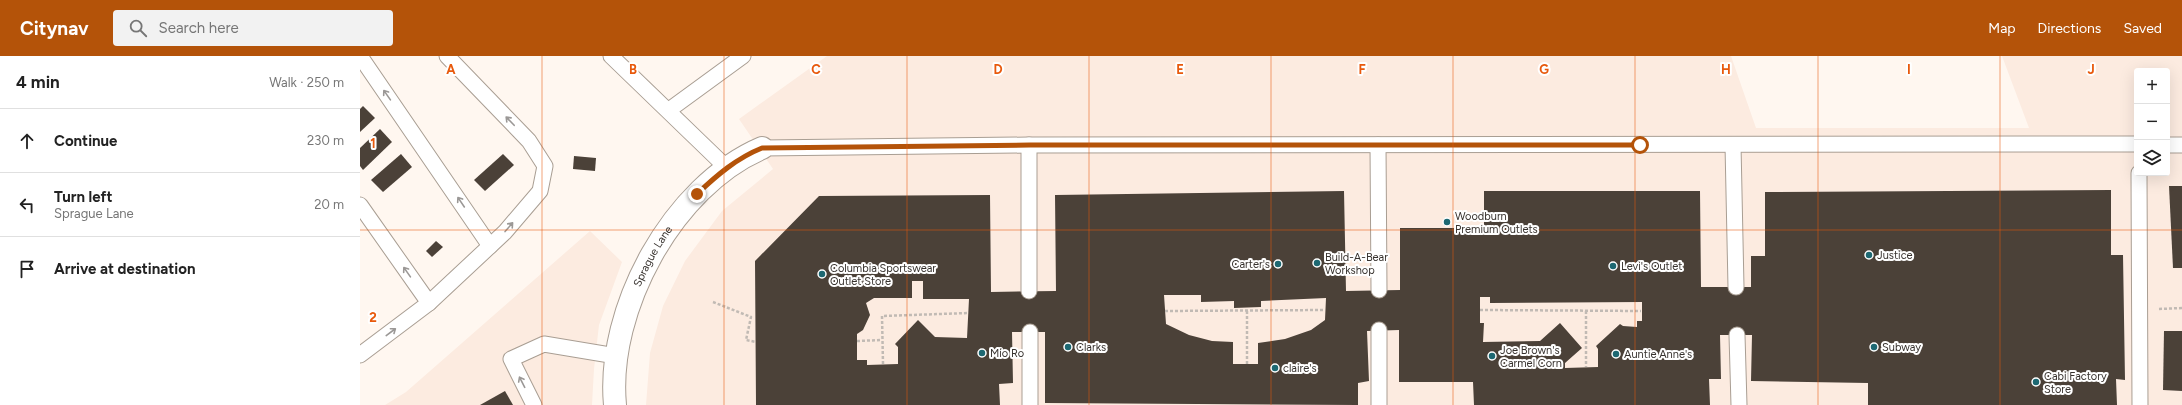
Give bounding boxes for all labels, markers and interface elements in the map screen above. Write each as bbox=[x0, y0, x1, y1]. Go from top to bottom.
search box bbox=[113, 10, 393, 46]
text: Citynav bbox=[20, 17, 89, 40]
icon: search bbox=[127, 17, 149, 39]
text: Search here bbox=[159, 19, 239, 37]
text: Map bbox=[1988, 20, 2016, 37]
text: Directions bbox=[2038, 20, 2101, 37]
text: Saved bbox=[2123, 20, 2162, 37]
text: A bbox=[446, 62, 456, 77]
text: B bbox=[629, 62, 637, 77]
text: C bbox=[811, 62, 821, 77]
text: D bbox=[993, 62, 1003, 77]
text: E bbox=[1176, 62, 1184, 77]
text: F bbox=[1358, 62, 1366, 77]
text: G bbox=[1539, 62, 1549, 77]
text: H bbox=[1721, 62, 1731, 77]
text: I bbox=[1907, 62, 1911, 77]
text: J bbox=[2087, 62, 2095, 77]
map controls bbox=[2134, 68, 2170, 176]
button: + bbox=[2134, 68, 2170, 104]
text: 4 min bbox=[16, 72, 60, 92]
text: Walk · 250 m bbox=[269, 75, 344, 90]
one-way arrow bbox=[383, 89, 391, 100]
button: − bbox=[2134, 104, 2170, 140]
one-way arrow bbox=[505, 116, 515, 126]
icon: ahead bbox=[16, 130, 38, 152]
text: Continue bbox=[54, 132, 117, 150]
text: 230 m bbox=[307, 133, 344, 148]
text: 1 bbox=[370, 136, 376, 151]
route start bbox=[1631, 136, 1649, 154]
button: layers bbox=[2134, 140, 2170, 176]
route end bbox=[688, 185, 706, 203]
text: Turn left bbox=[54, 188, 112, 206]
icon: left bbox=[16, 194, 38, 216]
text: 20 m bbox=[314, 197, 344, 212]
one-way arrow bbox=[457, 197, 465, 208]
text: Sprague Lane bbox=[54, 206, 134, 221]
place label: Woodburn Premium Outlets bbox=[1455, 210, 1538, 236]
marker: Woodburn Premium Outlets bbox=[1442, 217, 1452, 227]
one-way arrow bbox=[505, 222, 514, 233]
street label: Sprague Lane bbox=[630, 223, 675, 288]
place label: Justice bbox=[1877, 249, 1913, 262]
marker: Justice bbox=[1864, 250, 1874, 260]
place label: Build-A-Bear Workshop bbox=[1325, 251, 1388, 277]
icon: arrive bbox=[16, 258, 38, 280]
place label: Carter's bbox=[1232, 258, 1270, 271]
marker: Build-A-Bear Workshop bbox=[1312, 258, 1322, 268]
marker: Carter's bbox=[1273, 259, 1283, 269]
text: Arrive at destination bbox=[54, 260, 195, 278]
place label: Levi's Outlet bbox=[1621, 260, 1682, 273]
marker: Levi's Outlet bbox=[1608, 261, 1618, 271]
place label: Columbia Sportswear Outlet Store bbox=[830, 262, 936, 288]
one-way arrow bbox=[403, 266, 411, 277]
marker: Columbia Sportswear Outlet Store bbox=[817, 269, 827, 279]
text: 2 bbox=[369, 310, 377, 325]
one-way arrow bbox=[386, 328, 397, 336]
place label: Clarks bbox=[1076, 341, 1106, 354]
place label: Subway bbox=[1882, 341, 1921, 354]
marker: Clarks bbox=[1063, 342, 1073, 352]
marker: Subway bbox=[1869, 342, 1879, 352]
place label: Joe Brown's Carmel Corn bbox=[1500, 344, 1562, 370]
place label: Mio Ro bbox=[990, 347, 1024, 360]
marker: Mio Ro bbox=[977, 348, 987, 358]
place label: Auntie Anne's bbox=[1624, 348, 1692, 361]
marker: Auntie Anne's bbox=[1611, 349, 1621, 359]
marker: Joe Brown's Carmel Corn bbox=[1487, 351, 1497, 361]
place label: claire's bbox=[1283, 362, 1317, 375]
marker: claire's bbox=[1270, 363, 1280, 373]
place label: Cabi Factory Store bbox=[2044, 370, 2107, 396]
one-way arrow bbox=[518, 376, 526, 388]
marker: Cabi Factory Store bbox=[2031, 377, 2041, 387]

